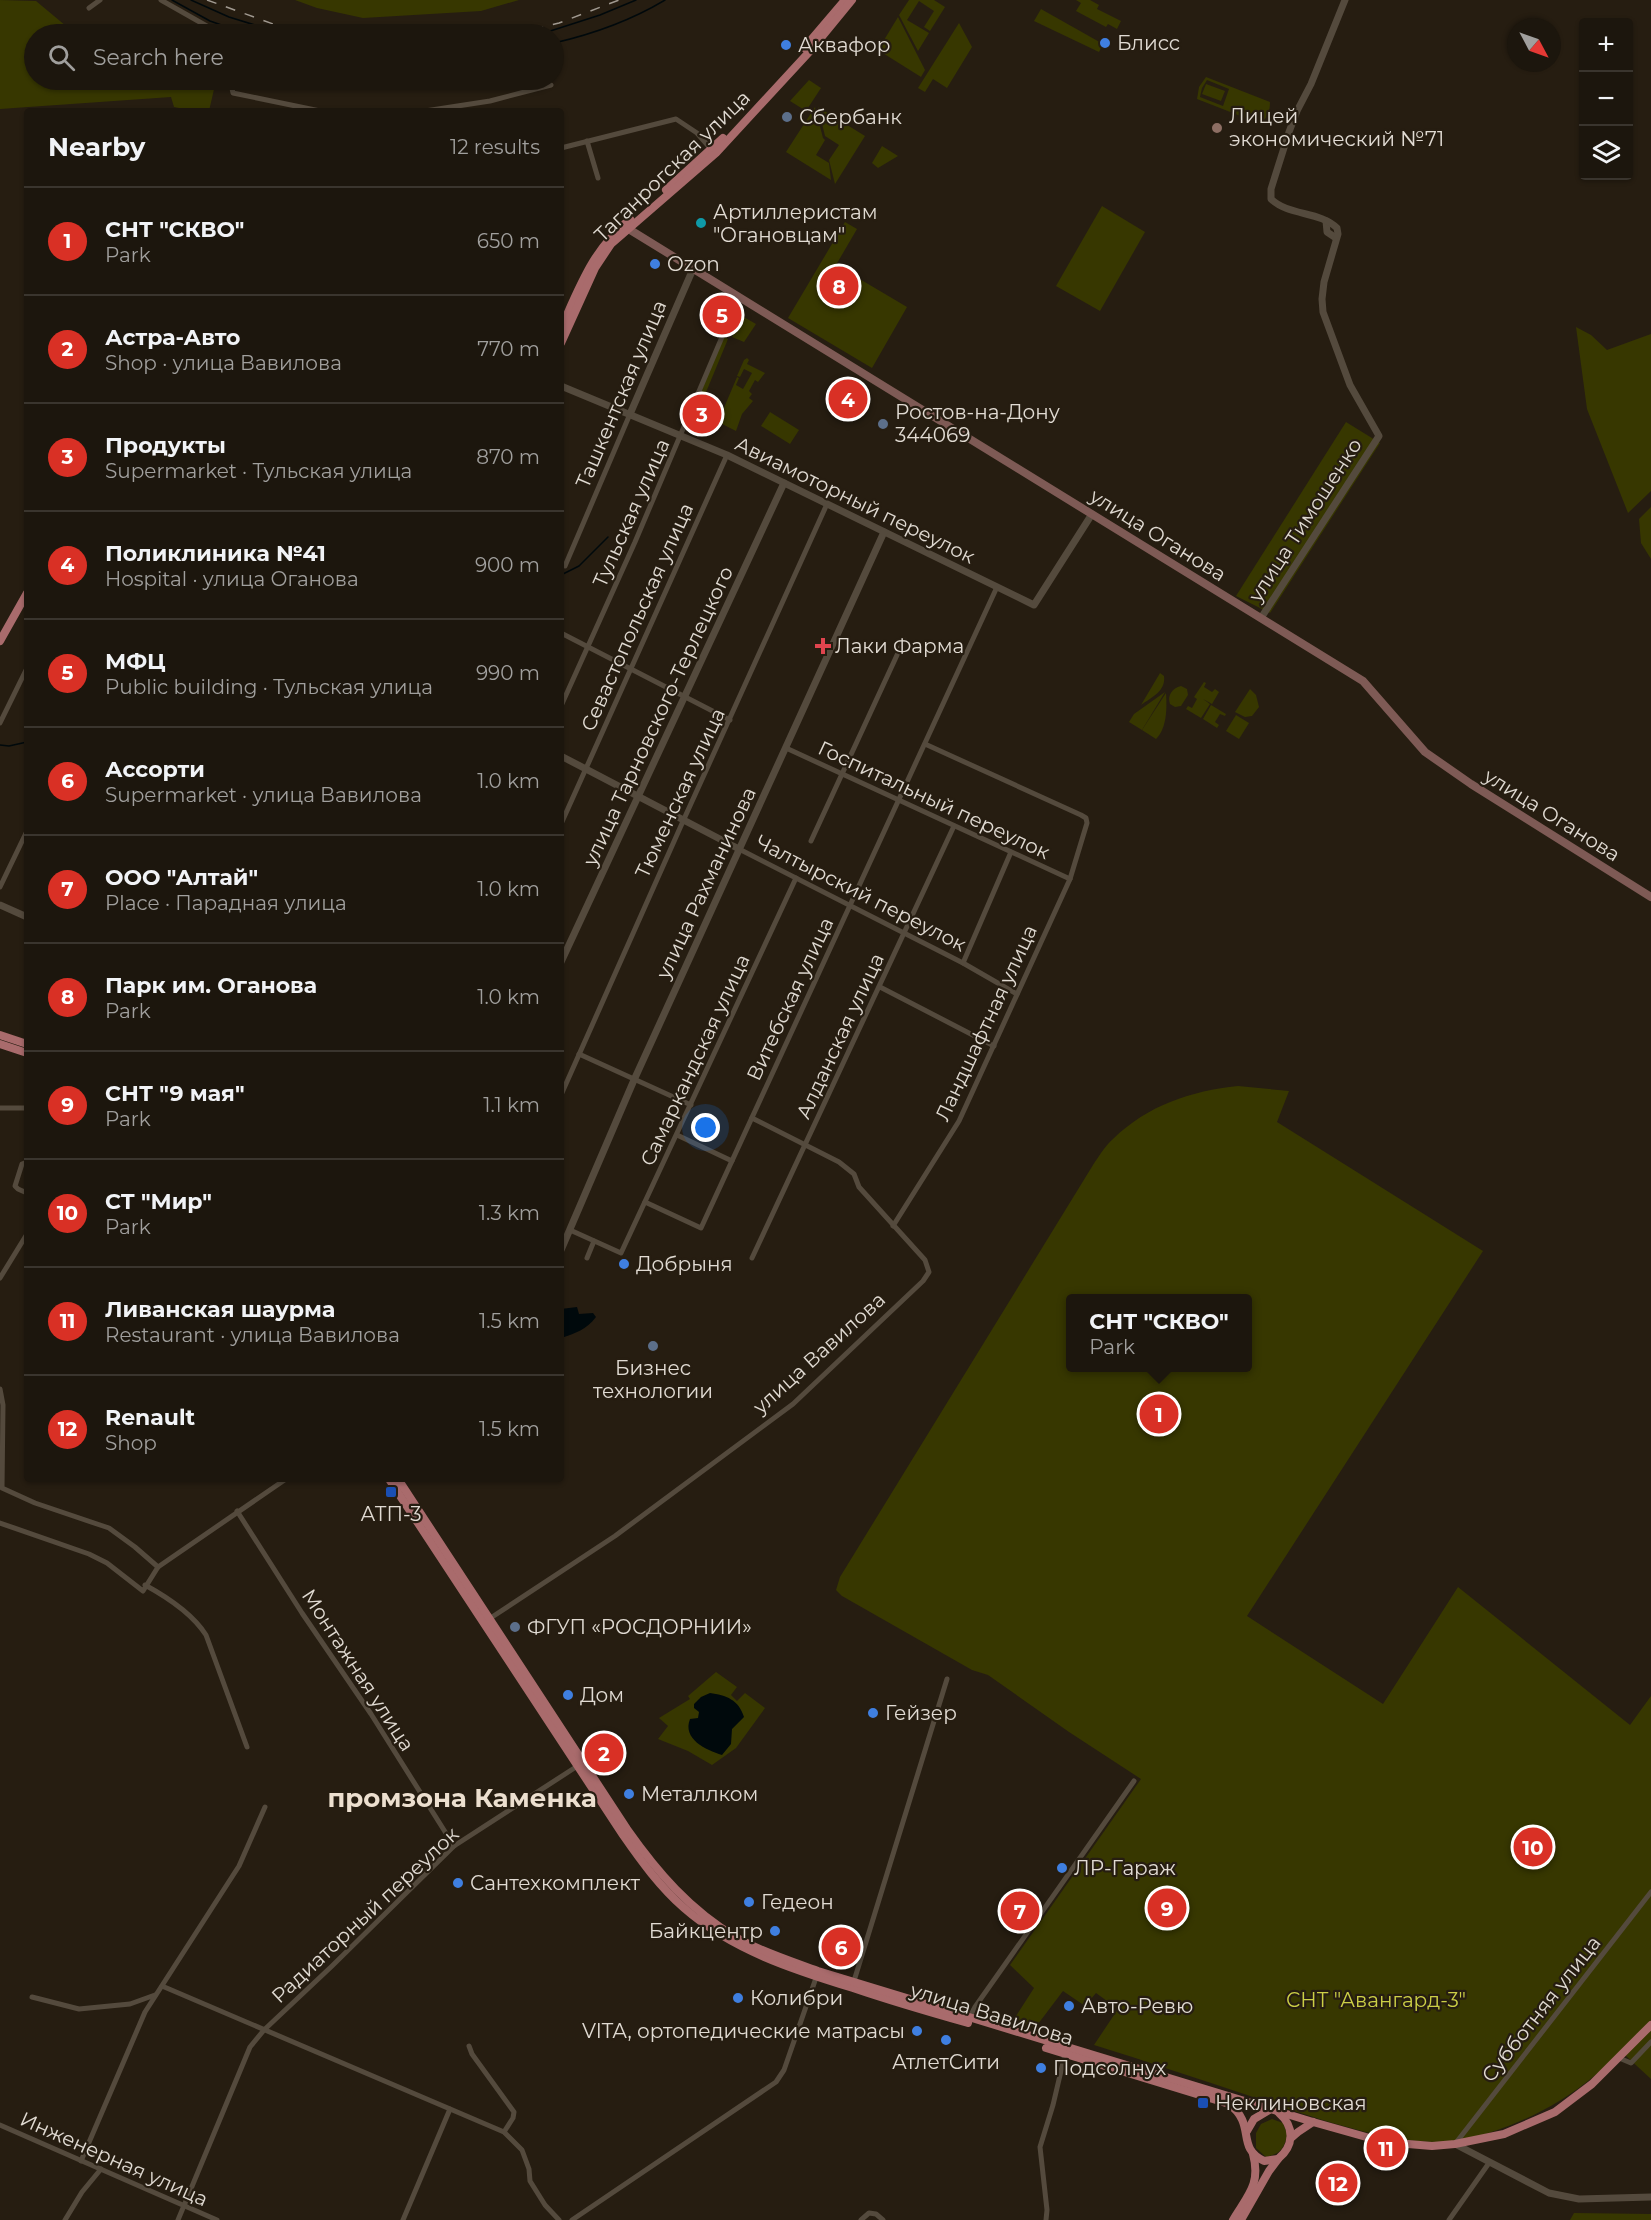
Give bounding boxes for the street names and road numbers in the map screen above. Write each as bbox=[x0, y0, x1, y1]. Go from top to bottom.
street label: Таганрогская улица bbox=[589, 85, 755, 247]
street label: Ташкентская улица bbox=[571, 296, 671, 492]
street label: Авиамоторный переулок bbox=[731, 431, 979, 569]
street label: улица Тимошенко bbox=[1243, 434, 1367, 607]
street label: Тульская улица bbox=[588, 435, 674, 591]
street label: улица Оганова bbox=[1085, 483, 1230, 586]
street label: Севастопольская улица bbox=[576, 499, 698, 735]
street label: улица Тарновского-Терлецкого bbox=[577, 562, 738, 871]
street label: Тюменская улица bbox=[630, 704, 730, 882]
street label: Госпитальный переулок bbox=[814, 736, 1054, 864]
street label: улица Оганова bbox=[1479, 763, 1624, 866]
street label: улица Рахманинова bbox=[651, 783, 761, 983]
street label: Чалтырский переулок bbox=[752, 830, 970, 957]
street label: Витебская улица bbox=[742, 914, 838, 1084]
street label: Ландшафтная улица bbox=[930, 921, 1042, 1125]
street label: Алданская улица bbox=[791, 949, 889, 1123]
street label: Самаркандская улица bbox=[635, 950, 755, 1170]
street label: улица Вавилова bbox=[747, 1287, 890, 1419]
street label: Монтажная улица bbox=[297, 1585, 419, 1755]
street label: Радиаторный переулок bbox=[266, 1822, 464, 2008]
street label: Субботняя улица bbox=[1476, 1931, 1606, 2087]
street label: улица Вавилова bbox=[907, 1977, 1077, 2050]
street label: Инженерная улица bbox=[16, 2107, 212, 2211]

